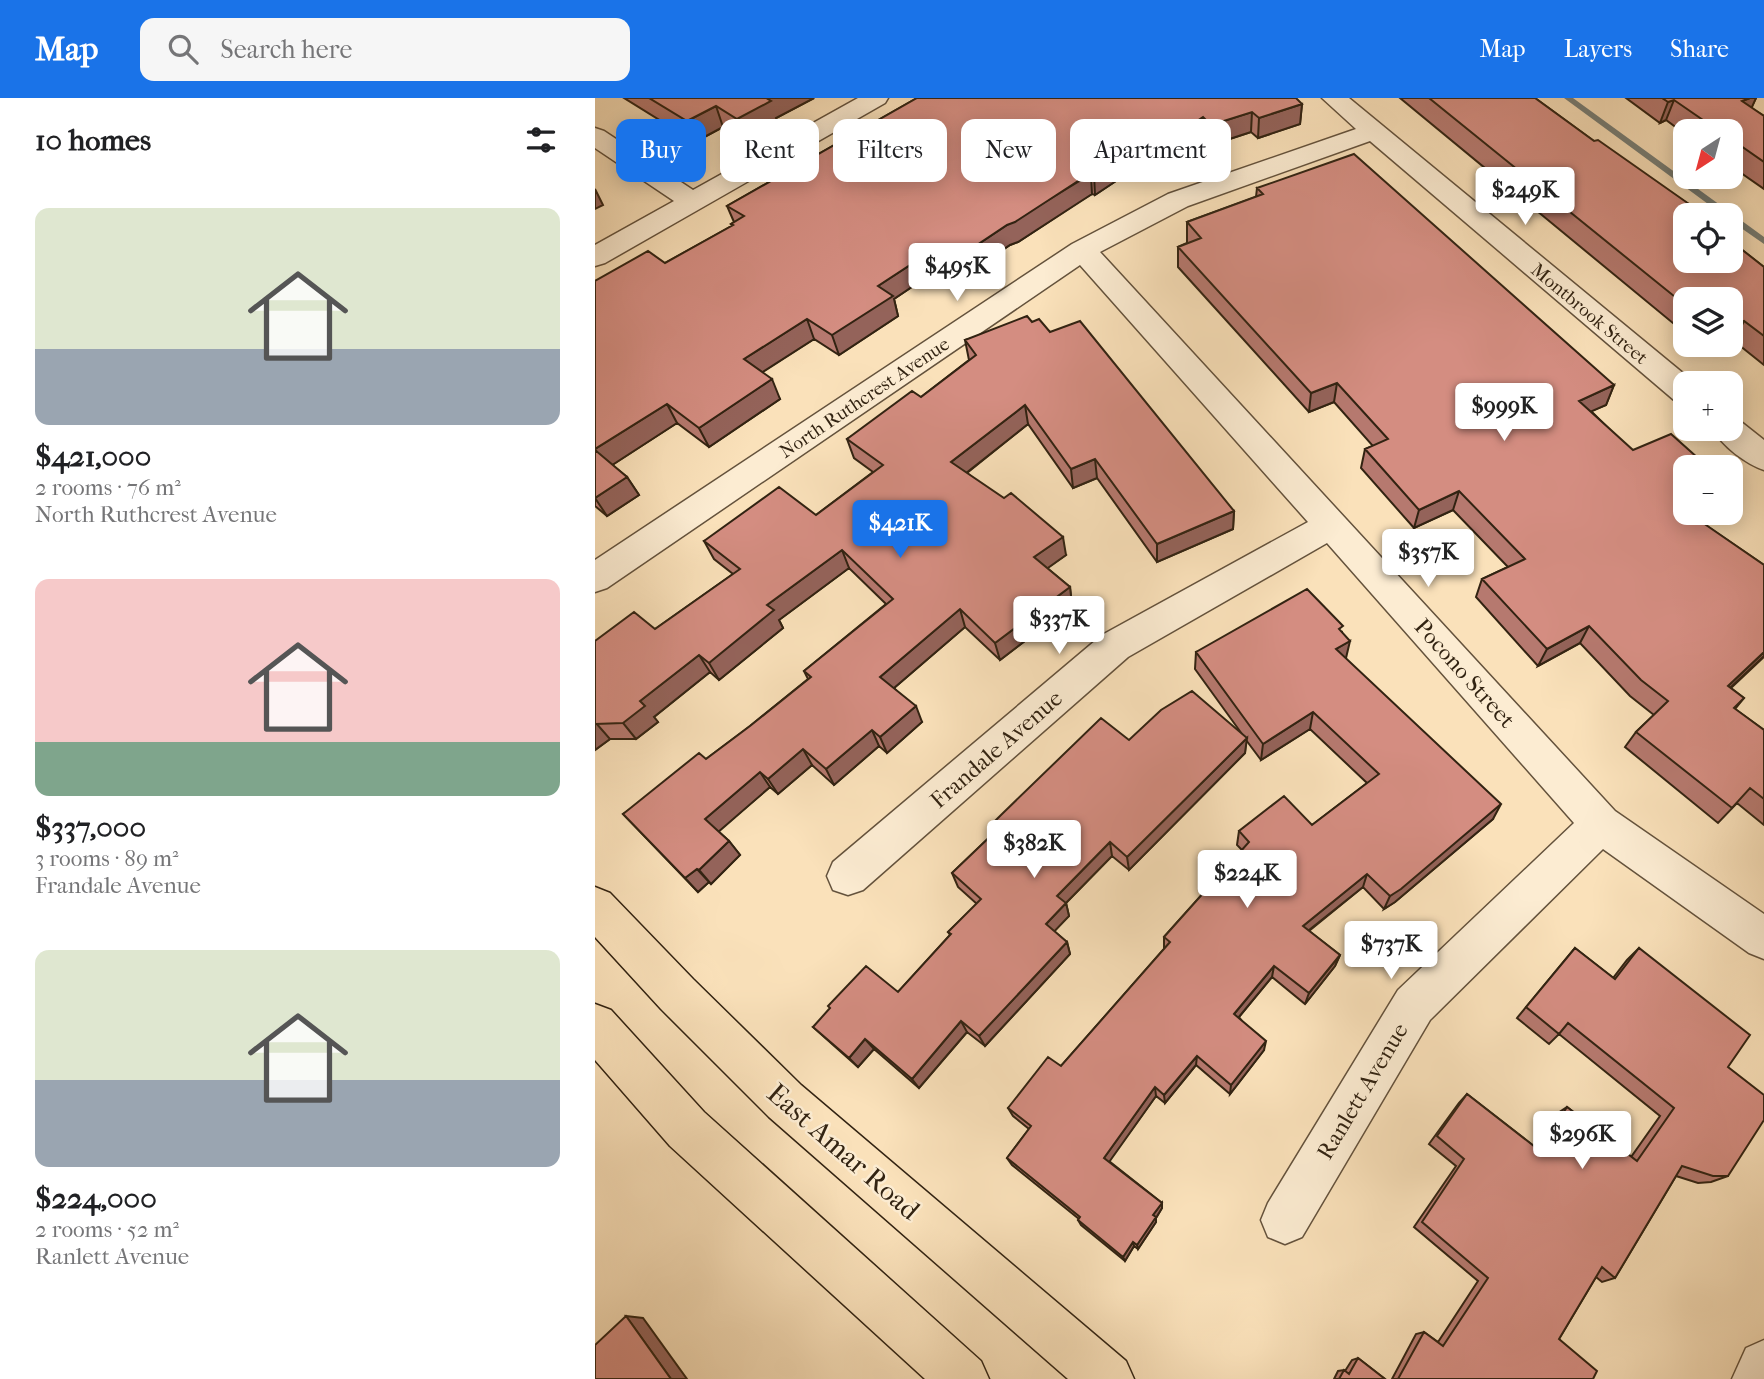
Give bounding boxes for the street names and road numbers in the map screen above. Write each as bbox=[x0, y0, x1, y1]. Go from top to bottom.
street label: Montbrook Street bbox=[1527, 259, 1652, 369]
street label: North Ruthcrest Avenue bbox=[776, 333, 954, 463]
street label: Pocono Street bbox=[1409, 613, 1521, 733]
street label: Frandale Avenue bbox=[925, 685, 1068, 814]
street label: Ranlett Avenue bbox=[1311, 1018, 1414, 1164]
street label: East Amar Road bbox=[761, 1076, 927, 1227]

